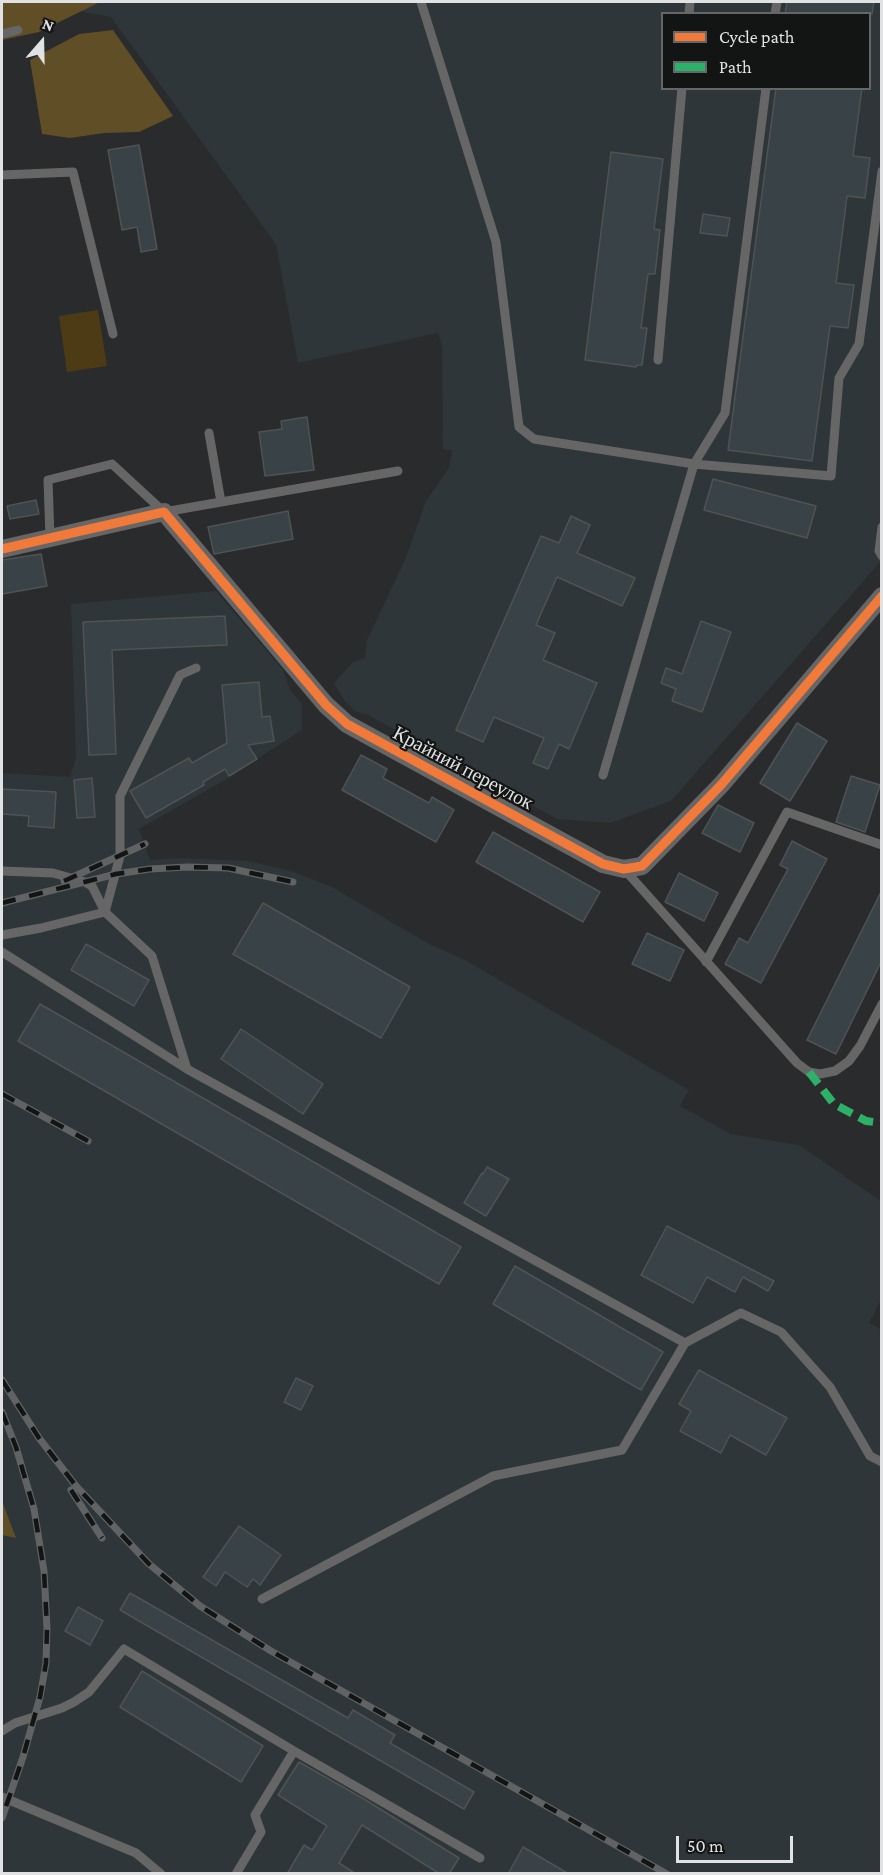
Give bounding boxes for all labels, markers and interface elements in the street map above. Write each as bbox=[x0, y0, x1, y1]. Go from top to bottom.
north arrow bbox=[12, 12, 72, 72]
legend bbox=[661, 12, 871, 90]
text: N bbox=[40, 15, 56, 34]
text: Cycle path bbox=[719, 27, 794, 47]
text: Path bbox=[719, 57, 752, 77]
street label: Крайний переулок bbox=[389, 721, 537, 815]
scale bar bbox=[679, 1824, 796, 1862]
text: 50 m bbox=[687, 1836, 724, 1856]

